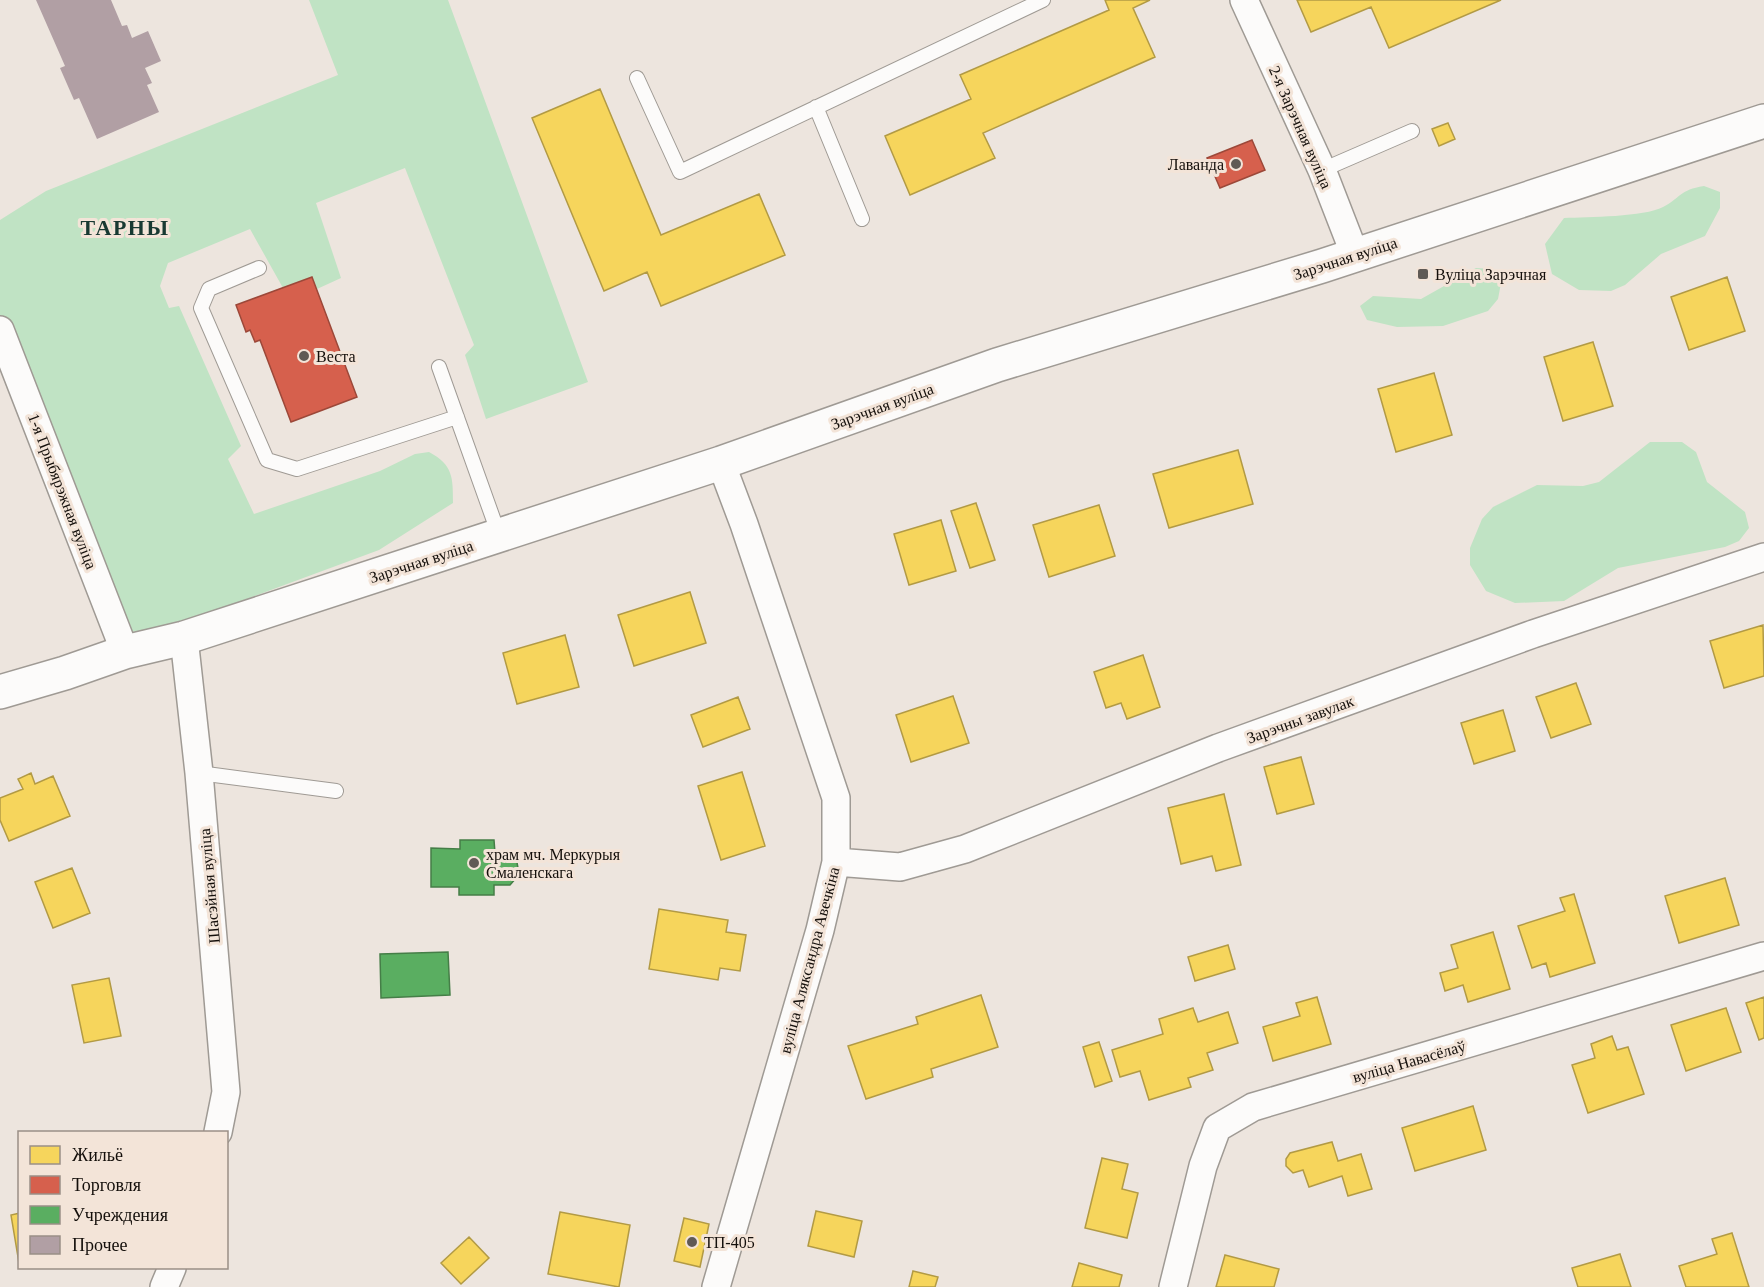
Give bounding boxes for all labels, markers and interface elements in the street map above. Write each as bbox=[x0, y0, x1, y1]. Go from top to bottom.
street label: 2-я Зарэчная вуліца bbox=[1265, 63, 1335, 192]
place label: Лаванда bbox=[1168, 156, 1224, 174]
marker: Лаванда bbox=[1229, 157, 1243, 171]
district label: ТАРНЫ bbox=[80, 215, 170, 240]
street label: Зарэчная вуліца bbox=[1291, 234, 1399, 284]
place label: Вуліца Зарэчная bbox=[1435, 266, 1547, 284]
marker: Вуліца Зарэчная bbox=[1416, 267, 1430, 281]
place label: Веста bbox=[316, 348, 356, 365]
marker: Веста bbox=[297, 349, 311, 363]
street label: Зарэчная вуліца bbox=[829, 380, 936, 434]
street label: 1-я Прыбярэжная вуліца bbox=[24, 411, 100, 572]
street label: Зарэчная вуліца bbox=[367, 537, 475, 587]
street label: Зарэчны завулак bbox=[1244, 692, 1356, 748]
street label: Шасэйная вуліца bbox=[196, 828, 224, 944]
place label: храм мч. Меркурыя Смаленскага bbox=[486, 846, 621, 881]
marker: храм мч. Меркурыя Смаленскага bbox=[467, 856, 481, 870]
street label: вуліца Аляксандра Авечкіна bbox=[776, 865, 844, 1056]
street label: вуліца Навасёлаў bbox=[1351, 1037, 1468, 1087]
legend bbox=[18, 1131, 228, 1269]
text: Жильё bbox=[72, 1145, 123, 1165]
text: Торговля bbox=[72, 1175, 141, 1195]
text: Учреждения bbox=[72, 1205, 168, 1225]
place label: ТП-405 bbox=[704, 1234, 755, 1251]
text: Прочее bbox=[72, 1235, 128, 1255]
marker: ТП-405 bbox=[685, 1235, 699, 1249]

